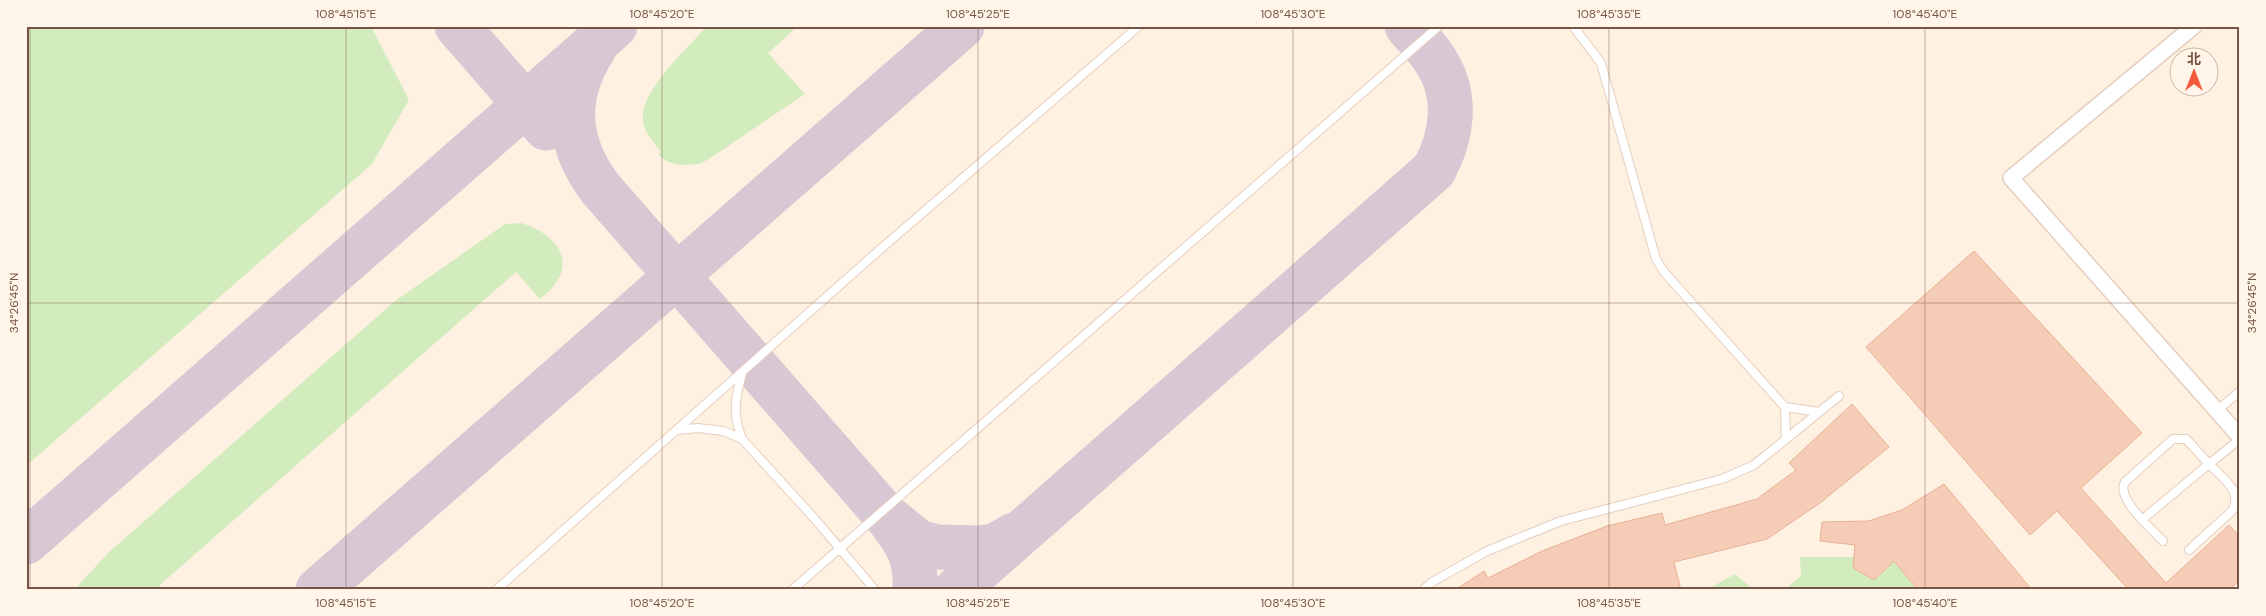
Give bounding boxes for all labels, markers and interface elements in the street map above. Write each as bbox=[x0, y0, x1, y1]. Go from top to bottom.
text: 108°45'15"E bbox=[316, 6, 377, 22]
text: 108°45'20"E bbox=[630, 6, 695, 22]
text: 108°45'25"E bbox=[946, 6, 1010, 22]
text: 108°45'30"E bbox=[1260, 6, 1326, 22]
text: 108°45'35"E bbox=[1577, 6, 1641, 22]
text: 108°45'40"E bbox=[1893, 6, 1958, 22]
north arrow bbox=[2168, 48, 2218, 98]
text: 北 bbox=[2187, 50, 2201, 68]
text: 34°26'45"N bbox=[6, 273, 22, 333]
text: 34°26'45"N bbox=[2244, 273, 2260, 333]
text: 108°45'15"E bbox=[316, 595, 377, 611]
text: 108°45'20"E bbox=[630, 595, 695, 611]
text: 108°45'25"E bbox=[946, 595, 1010, 611]
text: 108°45'30"E bbox=[1260, 595, 1326, 611]
text: 108°45'35"E bbox=[1577, 595, 1641, 611]
text: 108°45'40"E bbox=[1893, 595, 1958, 611]

